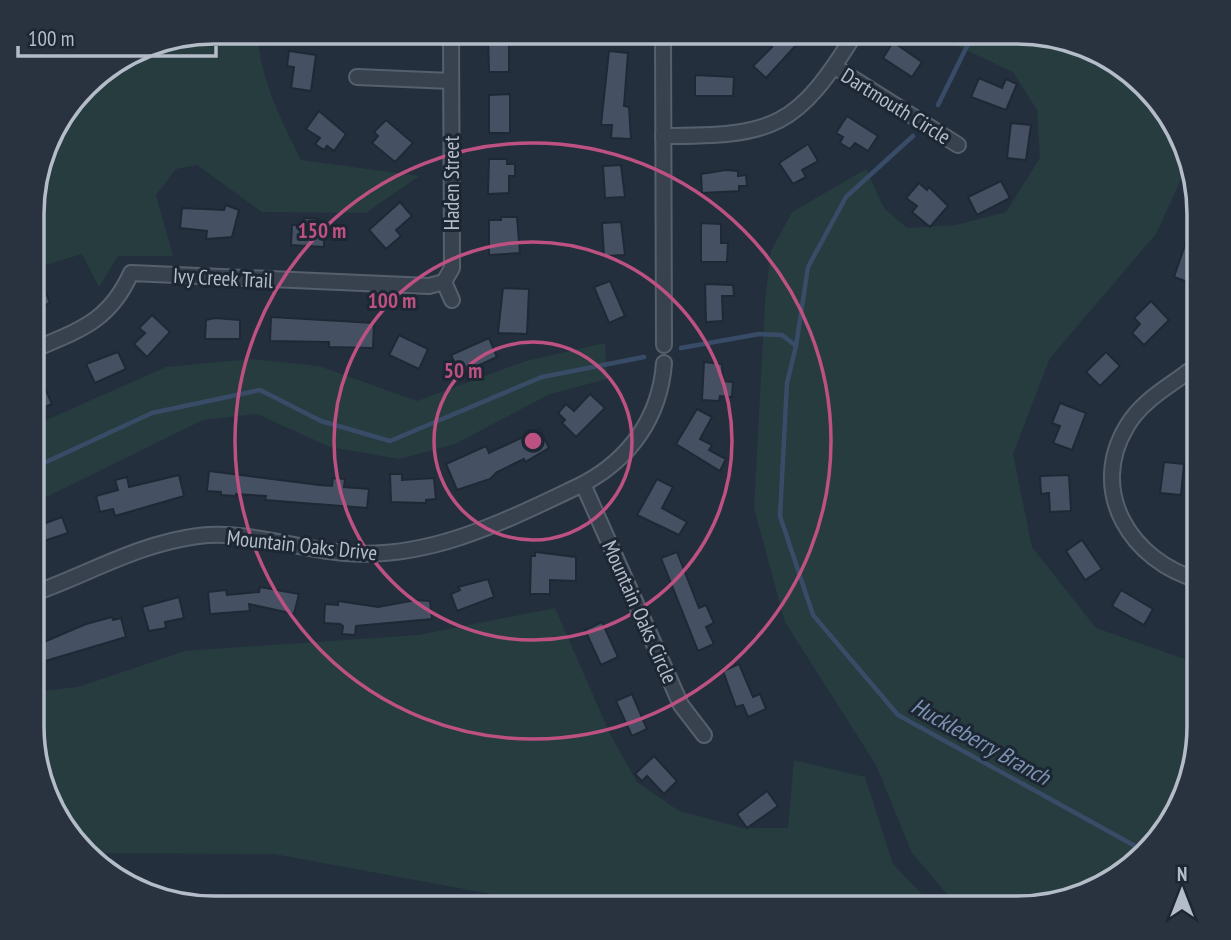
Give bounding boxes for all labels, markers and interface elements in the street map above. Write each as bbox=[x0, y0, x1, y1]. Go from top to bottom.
scale bar bbox=[18, 14, 215, 58]
text: 100 m bbox=[28, 25, 74, 52]
street label: Dartmouth Circle bbox=[836, 62, 956, 150]
street label: Haden Street bbox=[438, 136, 465, 230]
text: 150 m bbox=[298, 217, 346, 244]
street label: Ivy Creek Trail bbox=[172, 262, 274, 294]
text: 100 m bbox=[368, 287, 416, 314]
text: 50 m bbox=[444, 357, 482, 384]
centre of rings bbox=[521, 429, 545, 453]
street label: Mountain Oaks Drive bbox=[226, 524, 378, 566]
street label: Mountain Oaks Circle bbox=[596, 536, 684, 688]
water label: Huckleberry Branch bbox=[907, 691, 1057, 792]
north arrow bbox=[1147, 856, 1217, 926]
text: N bbox=[1177, 862, 1187, 886]

